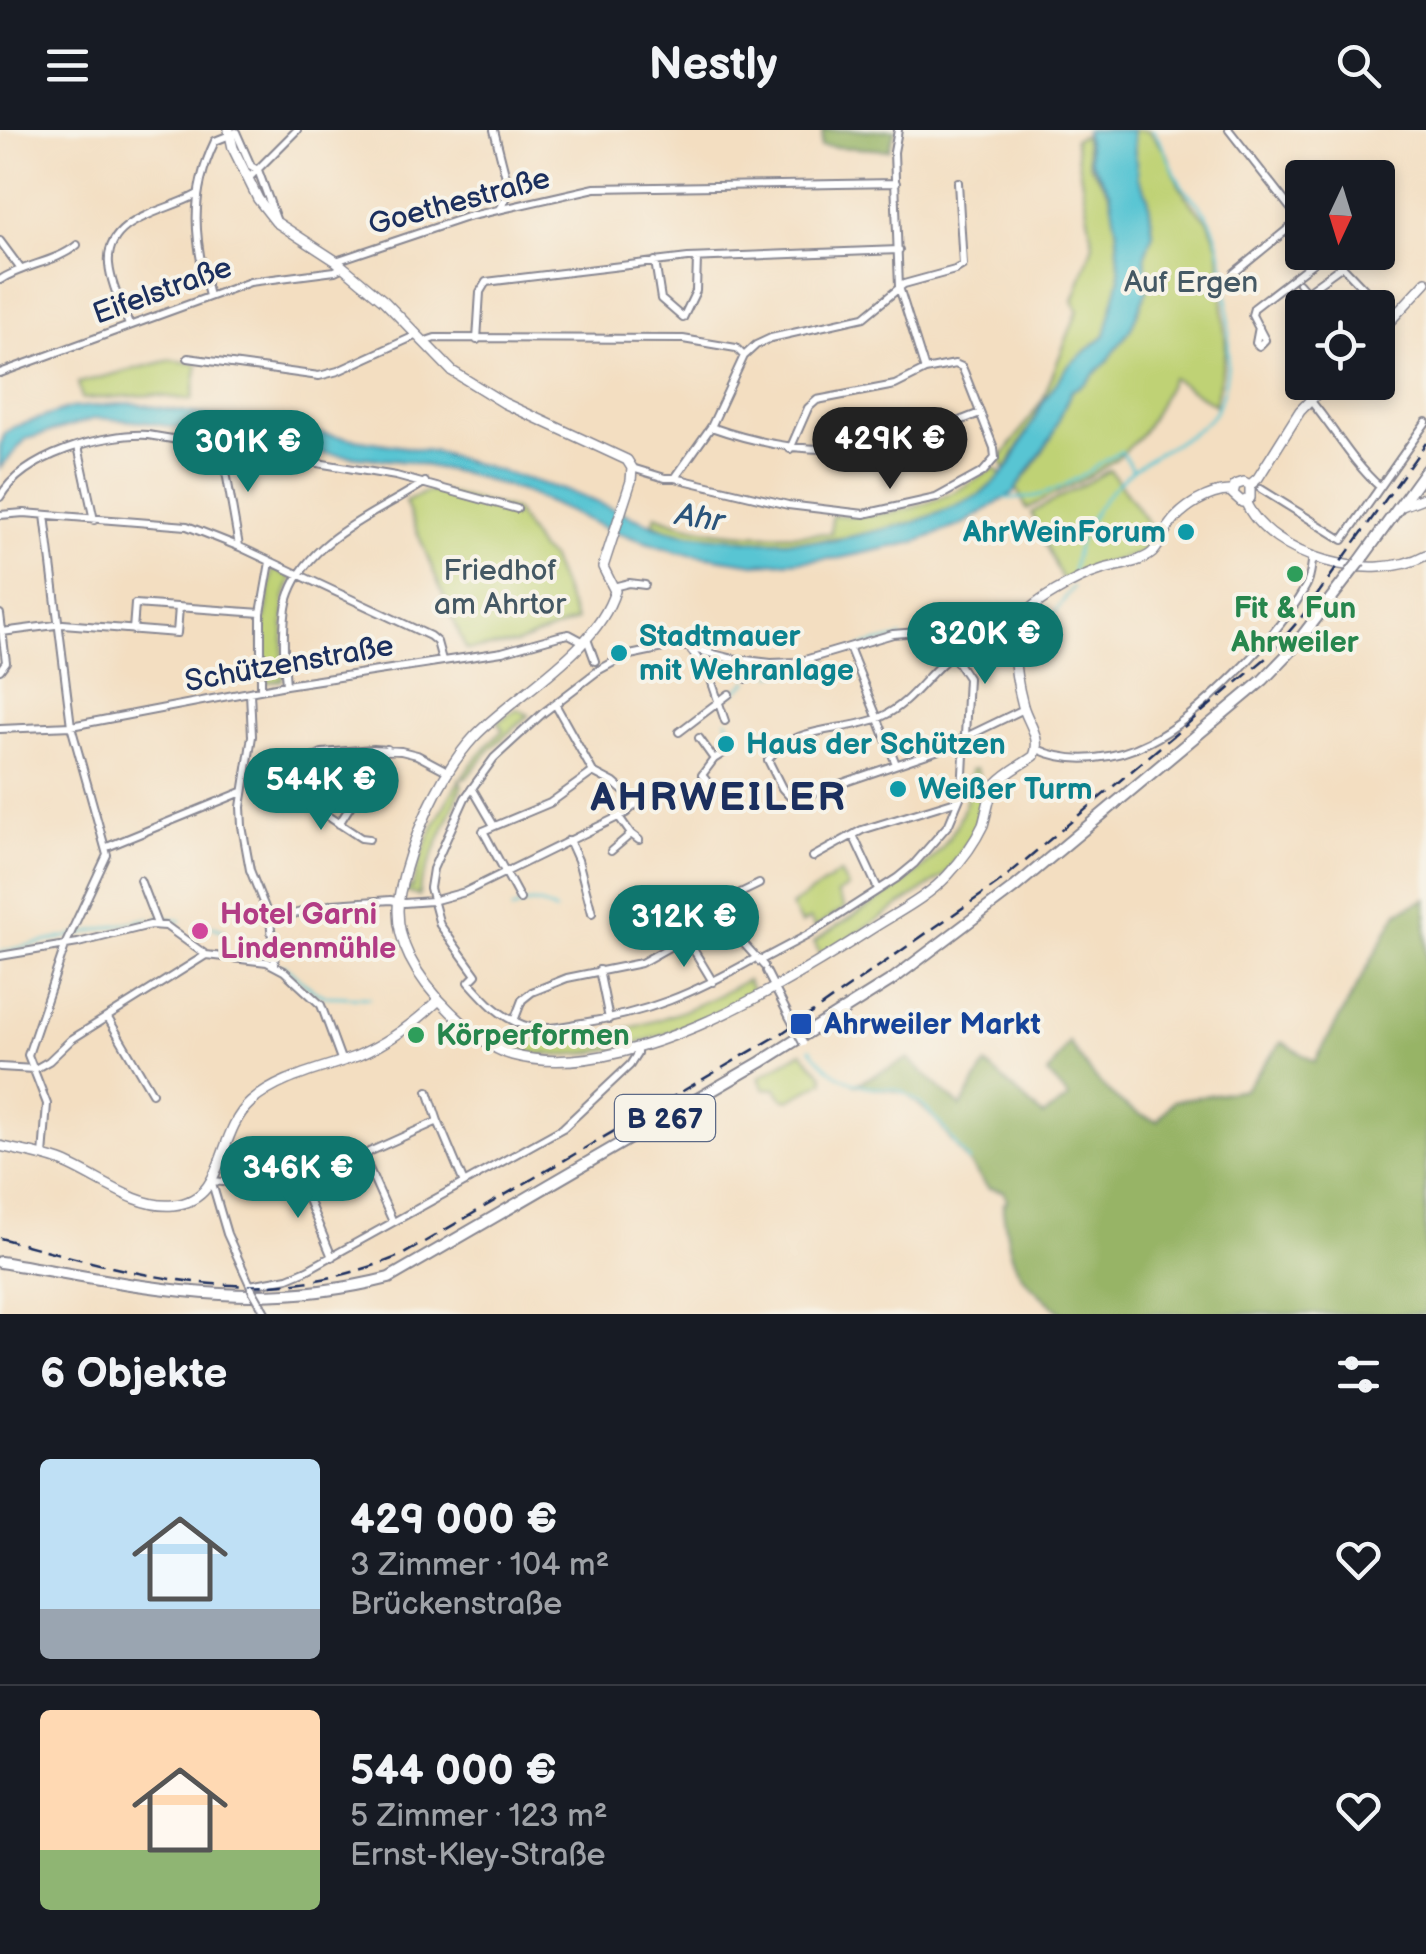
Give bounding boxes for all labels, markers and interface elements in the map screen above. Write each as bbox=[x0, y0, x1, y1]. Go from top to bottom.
icon: menu bbox=[40, 38, 95, 93]
text: Nestly bbox=[649, 38, 777, 93]
icon: search bbox=[1331, 38, 1386, 93]
street label: Goethestraße bbox=[364, 160, 554, 244]
north arrow bbox=[1285, 160, 1395, 270]
map controls bbox=[1285, 160, 1395, 400]
street label: Eifelstraße bbox=[88, 249, 237, 333]
park label: Auf Ergen bbox=[1124, 265, 1258, 301]
button: locate bbox=[1285, 290, 1395, 400]
pin: 429K € bbox=[809, 407, 971, 492]
pin: 301K € bbox=[167, 410, 329, 495]
text: 429K € bbox=[834, 420, 946, 459]
text: 301K € bbox=[195, 423, 301, 462]
water label: Ahr bbox=[671, 495, 729, 542]
place label: AhrWeinForum bbox=[962, 515, 1166, 551]
marker: AhrWeinForum bbox=[1175, 521, 1197, 543]
park label: Friedhof am Ahrtor bbox=[434, 553, 567, 623]
marker: Fit & Fun Ahrweiler bbox=[1284, 563, 1306, 585]
place label: Fit & Fun Ahrweiler bbox=[1230, 591, 1360, 661]
pin: 320K € bbox=[904, 602, 1066, 687]
text: 320K € bbox=[929, 615, 1041, 654]
place label: Stadtmauer mit Wehranlage bbox=[639, 619, 854, 689]
street label: Schützenstraße bbox=[182, 628, 396, 700]
marker: Stadtmauer mit Wehranlage bbox=[608, 642, 630, 664]
place label: Haus der Schützen bbox=[746, 727, 1006, 763]
marker: Haus der Schützen bbox=[715, 733, 737, 755]
pin: 544K € bbox=[240, 748, 402, 833]
text: 544K € bbox=[266, 761, 376, 800]
place label: Weißer Turm bbox=[918, 772, 1093, 808]
district label: AHRWEILER bbox=[590, 774, 847, 822]
marker: Weißer Turm bbox=[887, 778, 909, 800]
pin: 312K € bbox=[603, 885, 765, 970]
place label: Hotel Garni Lindenmühle bbox=[220, 897, 396, 967]
text: 312K € bbox=[631, 898, 737, 937]
marker: Hotel Garni Lindenmühle bbox=[189, 920, 211, 942]
place label: Ahrweiler Markt bbox=[823, 1007, 1041, 1043]
marker: Ahrweiler Markt bbox=[788, 1011, 814, 1037]
place label: Körperformen bbox=[436, 1018, 630, 1054]
marker: Körperformen bbox=[405, 1024, 427, 1046]
road number: B 267 bbox=[615, 1095, 715, 1141]
pin: 346K € bbox=[217, 1136, 379, 1221]
text: 346K € bbox=[242, 1149, 354, 1188]
icon: filters bbox=[1331, 1347, 1386, 1402]
text: 6 Objekte bbox=[40, 1349, 227, 1400]
text: 429 000 € bbox=[350, 1495, 557, 1546]
icon: home bbox=[120, 1499, 240, 1619]
icon: heart bbox=[1331, 1532, 1386, 1587]
text: 3 Zimmer · 104 m² bbox=[350, 1546, 609, 1585]
text: Brückenstraße bbox=[350, 1585, 562, 1624]
text: 544 000 € bbox=[350, 1746, 557, 1797]
icon: home bbox=[120, 1750, 240, 1870]
icon: heart bbox=[1331, 1783, 1386, 1838]
text: 5 Zimmer · 123 m² bbox=[350, 1797, 608, 1836]
text: Ernst-Kley-Straße bbox=[350, 1836, 606, 1875]

